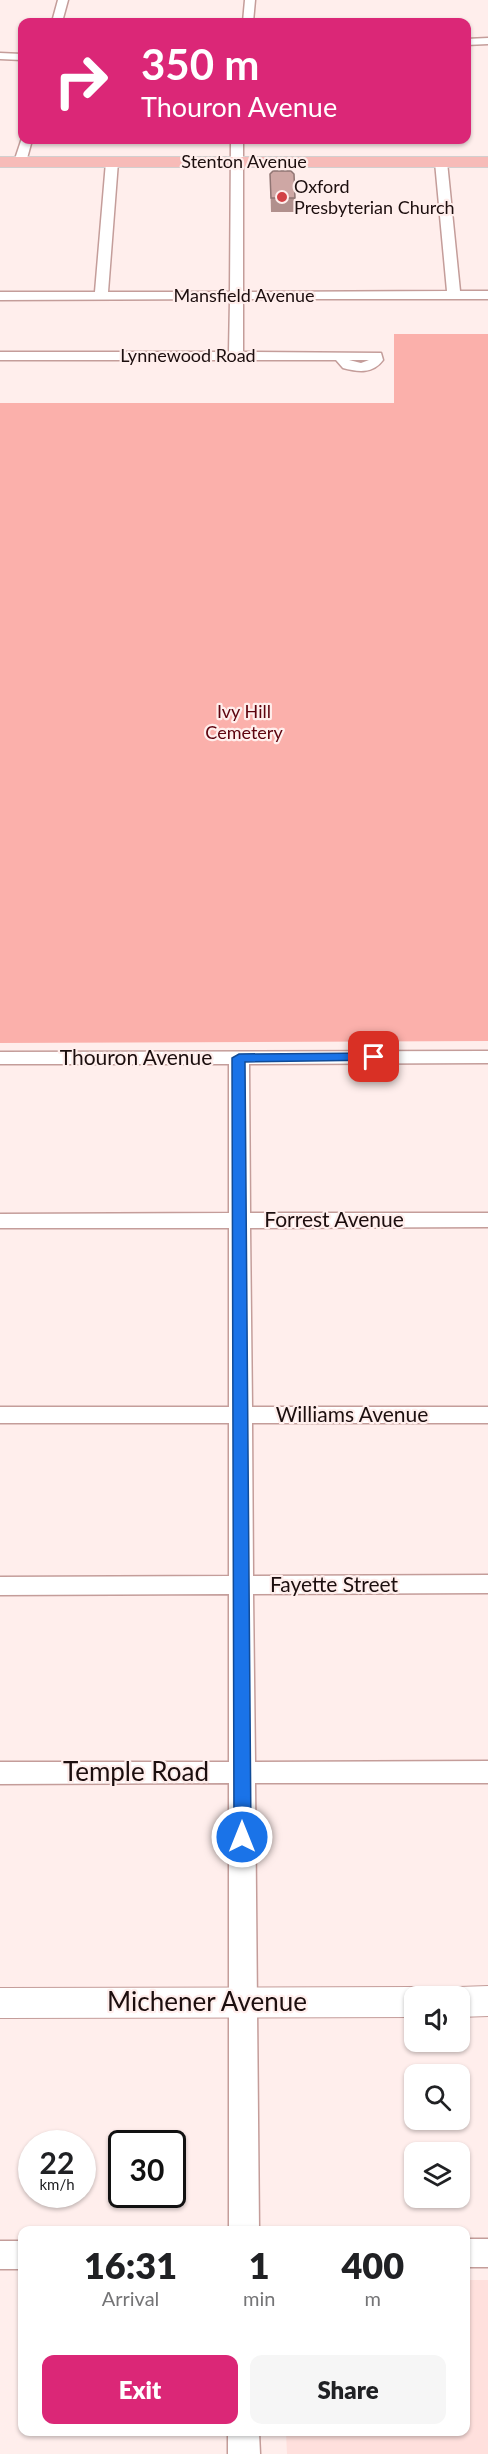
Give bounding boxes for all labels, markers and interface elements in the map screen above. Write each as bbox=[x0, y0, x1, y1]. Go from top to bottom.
text: 350 m bbox=[141, 39, 259, 89]
icon: right bbox=[42, 42, 120, 120]
text: Thouron Avenue bbox=[141, 90, 337, 123]
street label: Stenton Avenue bbox=[181, 150, 307, 172]
place label: Oxford Presbyterian Church bbox=[294, 175, 455, 218]
marker: Oxford Presbyterian Church bbox=[275, 190, 289, 204]
street label: Mansfield Avenue bbox=[174, 284, 314, 306]
street label: Lynnewood Road bbox=[120, 344, 256, 366]
park label: Ivy Hill Cemetery bbox=[205, 700, 283, 743]
pin bbox=[348, 1031, 399, 1082]
icon: arrive bbox=[357, 1040, 390, 1073]
street label: Thouron Avenue bbox=[60, 1044, 212, 1069]
street label: Forrest Avenue bbox=[264, 1206, 404, 1231]
street label: Williams Avenue bbox=[276, 1401, 428, 1426]
street label: Fayette Street bbox=[270, 1571, 399, 1596]
street label: Temple Road bbox=[63, 1755, 209, 1787]
position arrow bbox=[210, 1805, 274, 1869]
street label: Michener Avenue bbox=[107, 1985, 307, 2017]
map controls bbox=[404, 1986, 470, 2208]
button: sound bbox=[404, 1986, 470, 2052]
button: search bbox=[404, 2064, 470, 2130]
speed limit sign: 30 bbox=[108, 2130, 186, 2208]
button: layers bbox=[404, 2142, 470, 2208]
text: 22 bbox=[40, 2144, 74, 2180]
text: km/h bbox=[39, 2175, 75, 2193]
text: 16:31 bbox=[84, 2243, 177, 2287]
text: 1 bbox=[249, 2243, 270, 2287]
text: 400 bbox=[341, 2243, 404, 2287]
text: Arrival bbox=[102, 2286, 159, 2310]
text: min bbox=[243, 2286, 275, 2310]
text: m bbox=[364, 2286, 381, 2310]
button: Exit bbox=[42, 2355, 238, 2424]
button: Share bbox=[250, 2355, 446, 2424]

